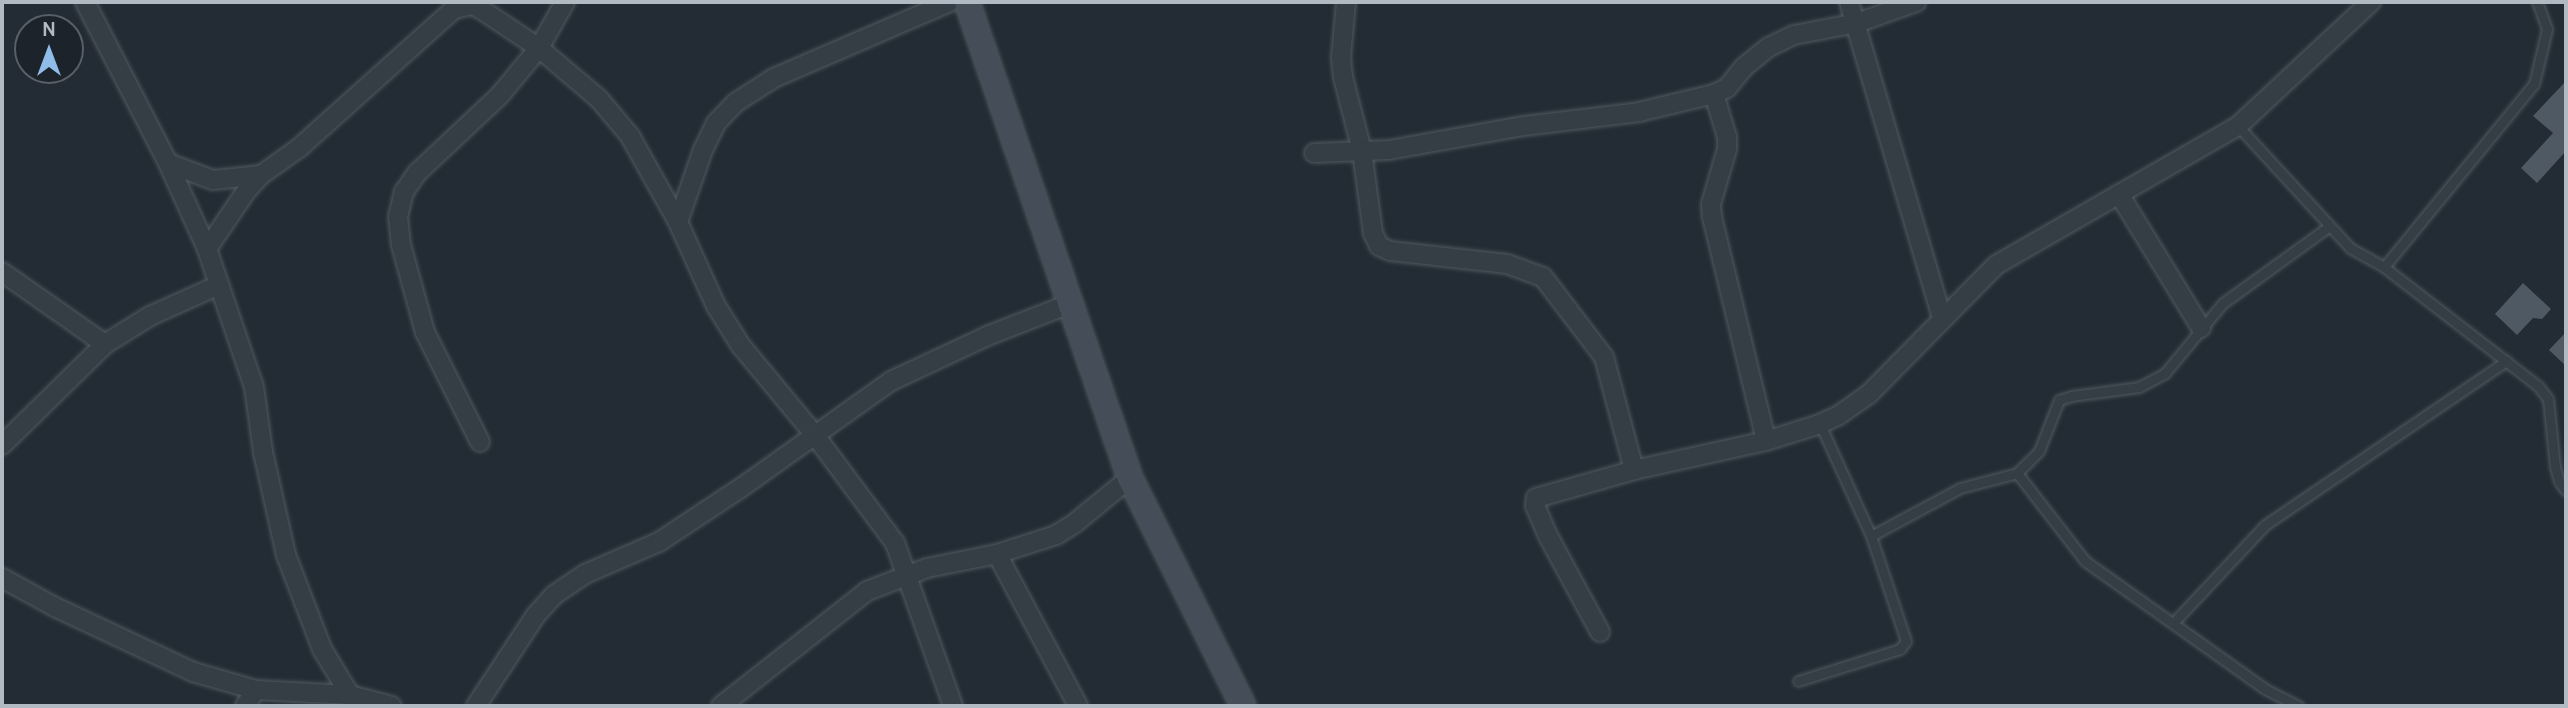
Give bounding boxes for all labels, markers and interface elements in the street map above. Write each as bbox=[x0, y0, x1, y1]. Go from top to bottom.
north arrow bbox=[14, 14, 84, 84]
text: N bbox=[42, 18, 56, 41]

